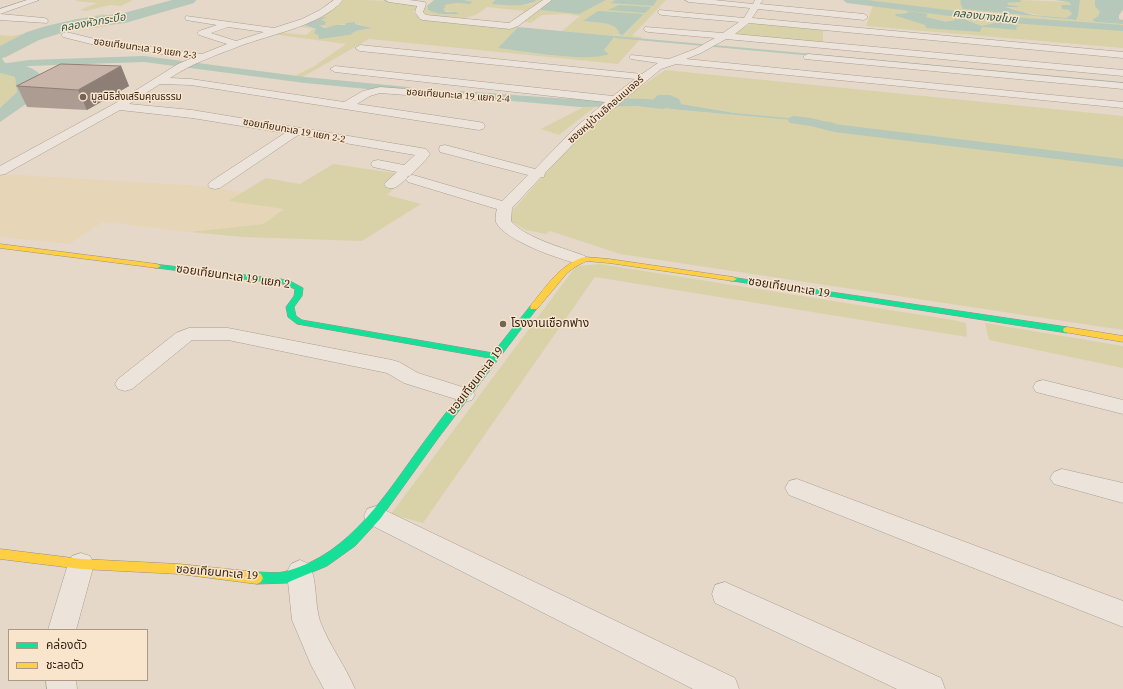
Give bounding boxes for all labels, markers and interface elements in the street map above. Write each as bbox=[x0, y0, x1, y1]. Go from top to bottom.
water label: คลองบางขโมย bbox=[952, 7, 1018, 27]
water label: คลองหัวกระบือ bbox=[59, 11, 127, 35]
street label: ซอยเทียนทะเล 19 แยก 2-3 bbox=[93, 36, 197, 62]
street label: ซอยหมู่บ้านอิคอนเนเจอร์ bbox=[566, 74, 646, 146]
street label: ซอยเทียนทะเล 19 แยก 2-4 bbox=[406, 86, 510, 106]
place label: มูลนิธิส่งเสริมคุณธรรม bbox=[91, 91, 182, 103]
marker: มูลนิธิส่งเสริมคุณธรรม bbox=[78, 92, 88, 102]
street label: ซอยเทียนทะเล 19 แยก 2-2 bbox=[242, 116, 346, 146]
street label: ซอยเทียนทะเล 19 แยก 2 bbox=[175, 262, 291, 292]
street label: ซอยเทียนทะเล 19 bbox=[747, 274, 831, 302]
place label: โรงงานเชือกฟาง bbox=[511, 317, 589, 331]
marker: โรงงานเชือกฟาง bbox=[498, 319, 508, 329]
street label: ซอยเทียนทะเล 19 bbox=[445, 344, 507, 418]
street label: ซอยเทียนทะเล 19 bbox=[175, 562, 259, 584]
legend bbox=[8, 629, 148, 681]
text: คล่องตัว bbox=[46, 637, 87, 653]
text: ชะลอตัว bbox=[46, 657, 84, 673]

